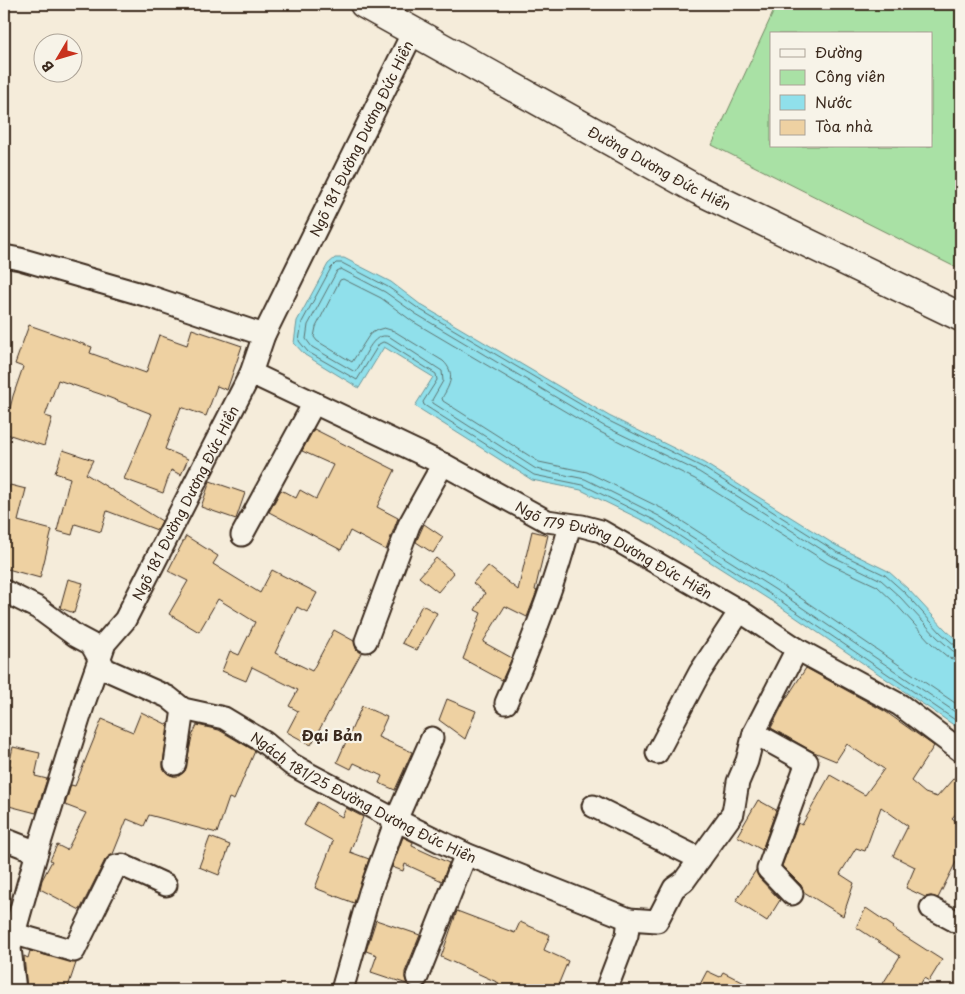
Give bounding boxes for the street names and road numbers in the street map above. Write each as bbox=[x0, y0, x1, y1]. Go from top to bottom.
street label: Ngõ 181 Đường Dương Đức Hiền bbox=[304, 37, 418, 240]
street label: Đường Dương Đức Hiền bbox=[584, 120, 735, 215]
street label: Ngõ 181 Đường Dương Đức Hiền bbox=[126, 402, 243, 604]
street label: Ngõ 179 Đường Dương Đức Hiền bbox=[512, 495, 716, 604]
street label: Ngách 181/25 Đường Dương Đức Hiền bbox=[247, 726, 480, 868]

